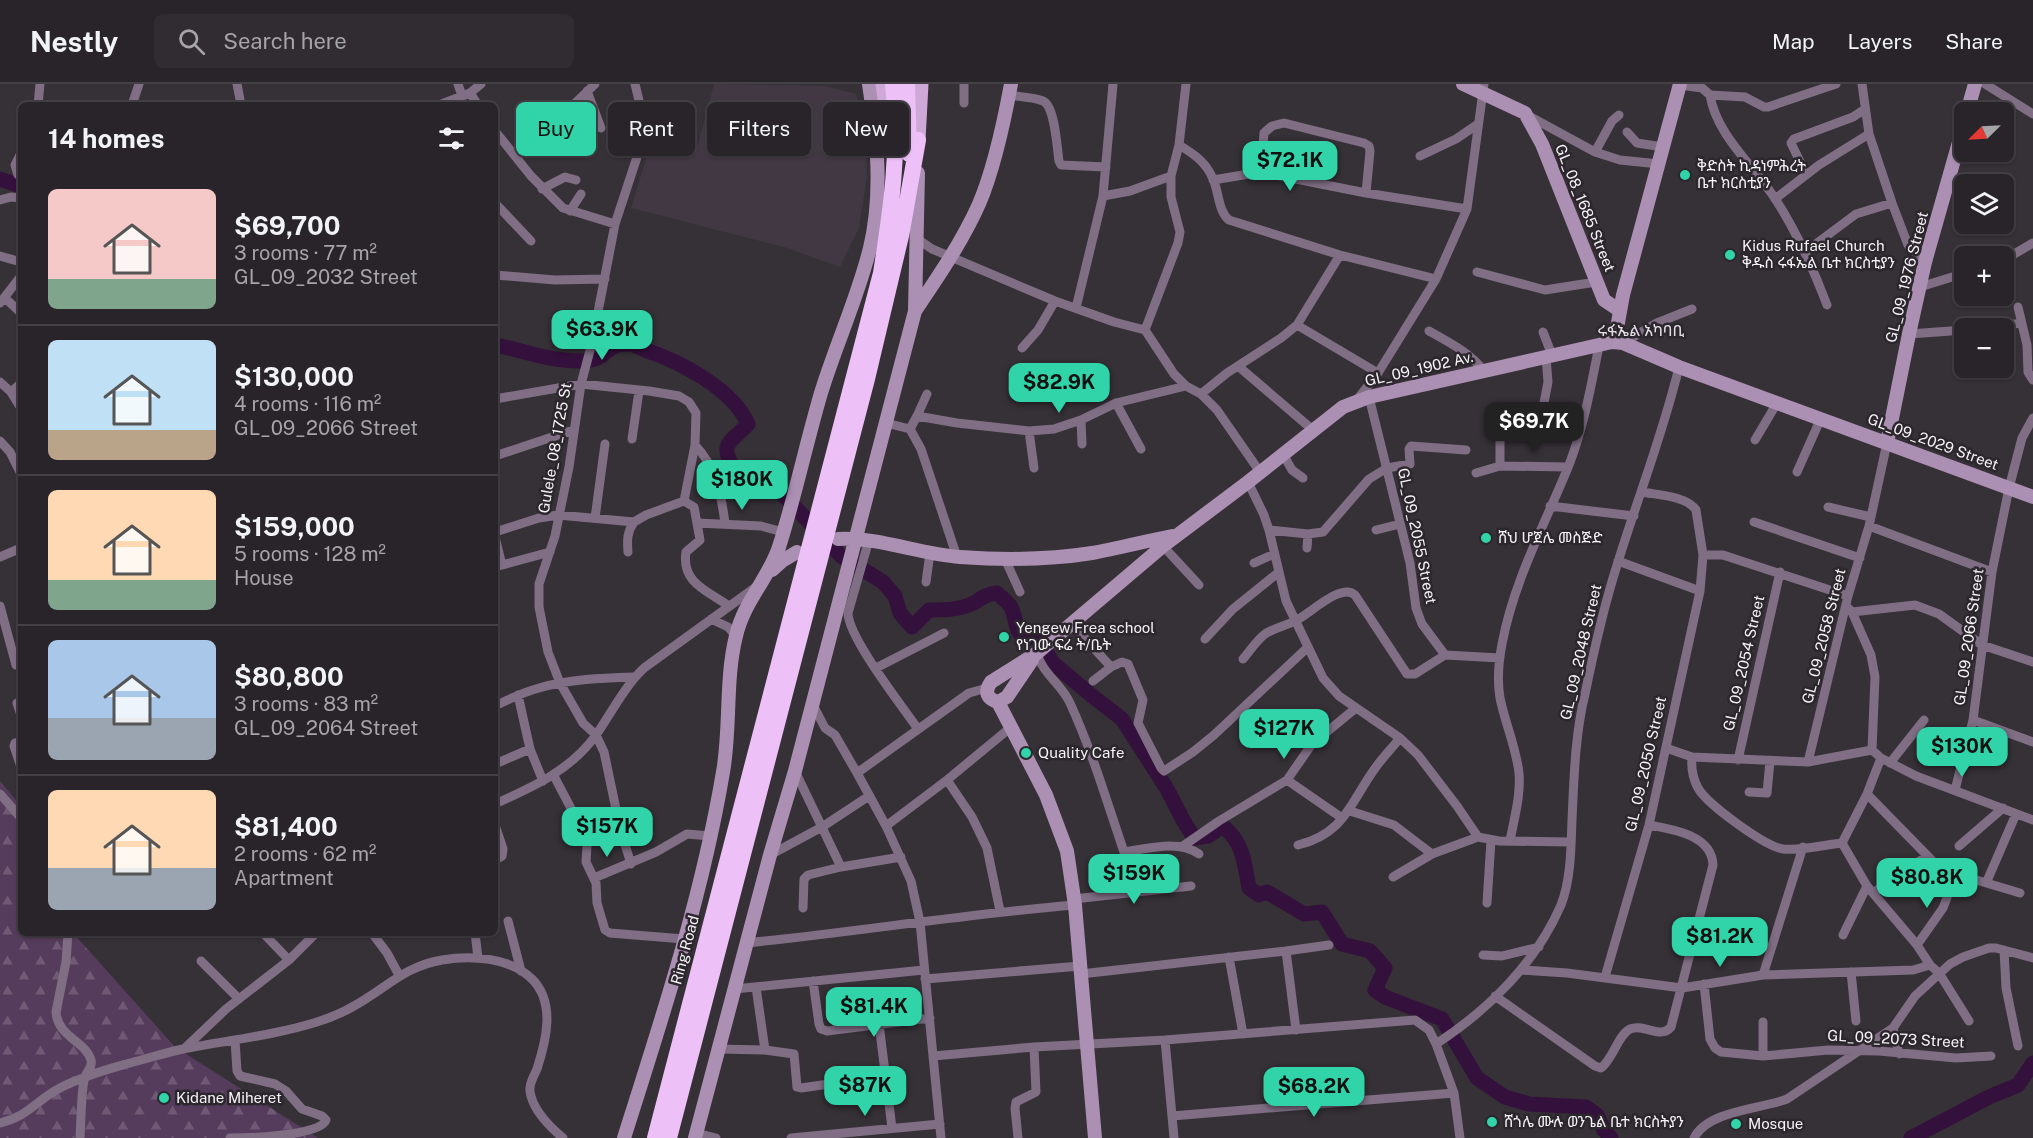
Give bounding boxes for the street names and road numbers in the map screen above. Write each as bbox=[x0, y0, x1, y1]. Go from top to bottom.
street label: GL_08_1685 Street bbox=[1552, 142, 1619, 274]
street label: GL_09_1976 Street bbox=[1882, 209, 1931, 344]
street label: GL_09_1902 Av. bbox=[1363, 348, 1475, 389]
street label: Gulele_08_1725 St bbox=[535, 381, 574, 515]
street label: GL_09_2029 Street bbox=[1865, 410, 2001, 473]
street label: GL_09_2055 Street bbox=[1395, 466, 1440, 606]
street label: GL_09_2058 Street bbox=[1798, 566, 1849, 705]
street label: GL_09_2066 Street bbox=[1950, 567, 1987, 706]
street label: GL_09_2048 Street bbox=[1557, 582, 1604, 721]
street label: GL_09_2054 Street bbox=[1720, 593, 1767, 732]
street label: GL_09_2050 Street bbox=[1622, 694, 1669, 833]
street label: Ring Road bbox=[667, 913, 702, 986]
street label: GL_09_2073 Street bbox=[1827, 1026, 1965, 1051]

